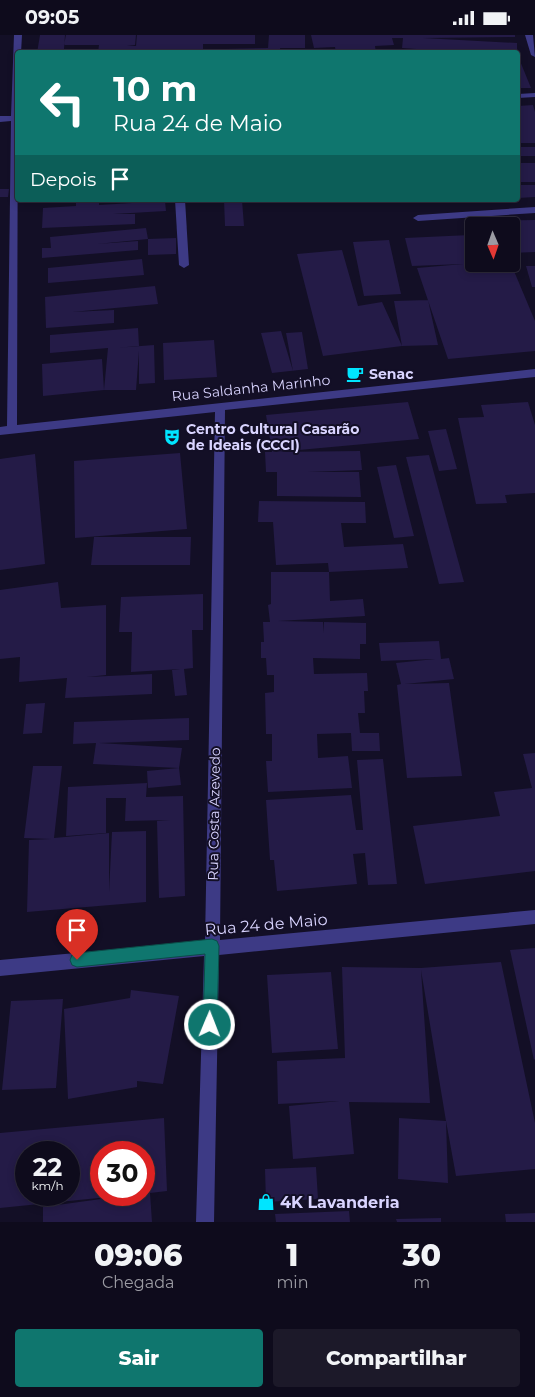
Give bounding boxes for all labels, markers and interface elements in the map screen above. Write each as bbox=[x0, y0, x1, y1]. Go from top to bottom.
text: 09:05 bbox=[25, 6, 79, 29]
text: 10 m bbox=[113, 67, 197, 110]
icon: left bbox=[30, 70, 95, 135]
text: Rua 24 de Maio bbox=[113, 110, 282, 137]
icon: arrive bbox=[106, 165, 134, 193]
text: Depois bbox=[30, 168, 96, 191]
north arrow bbox=[465, 217, 520, 273]
map controls bbox=[465, 217, 520, 272]
cafe icon: Senac bbox=[345, 364, 365, 384]
place label: Senac bbox=[369, 365, 414, 383]
street label: Rua Saldanha Marinho bbox=[171, 371, 331, 405]
place label: Centro Cultural Casarão de Ideais (CCCI) bbox=[186, 420, 359, 454]
theatre icon: Centro Cultural Casarão de Ideais (CCCI) bbox=[162, 427, 182, 447]
street label: Rua Costa Azevedo bbox=[204, 747, 224, 881]
pin bbox=[56, 909, 98, 960]
street label: Rua 24 de Maio bbox=[204, 910, 328, 939]
icon: arrive bbox=[63, 916, 91, 944]
position arrow bbox=[183, 998, 235, 1050]
speed limit sign: 30 bbox=[90, 1141, 155, 1206]
text: 22 bbox=[33, 1152, 62, 1182]
text: km/h bbox=[31, 1178, 64, 1193]
shop icon: 4K Lavanderia bbox=[256, 1192, 276, 1212]
place label: 4K Lavanderia bbox=[280, 1193, 400, 1212]
text: 09:06 bbox=[94, 1237, 182, 1274]
text: 1 bbox=[286, 1237, 299, 1274]
text: 30 bbox=[402, 1237, 441, 1274]
text: Chegada bbox=[102, 1273, 174, 1292]
text: min bbox=[276, 1273, 308, 1292]
text: m bbox=[413, 1273, 430, 1292]
button: Sair bbox=[15, 1329, 263, 1387]
button: Compartilhar bbox=[273, 1329, 520, 1387]

